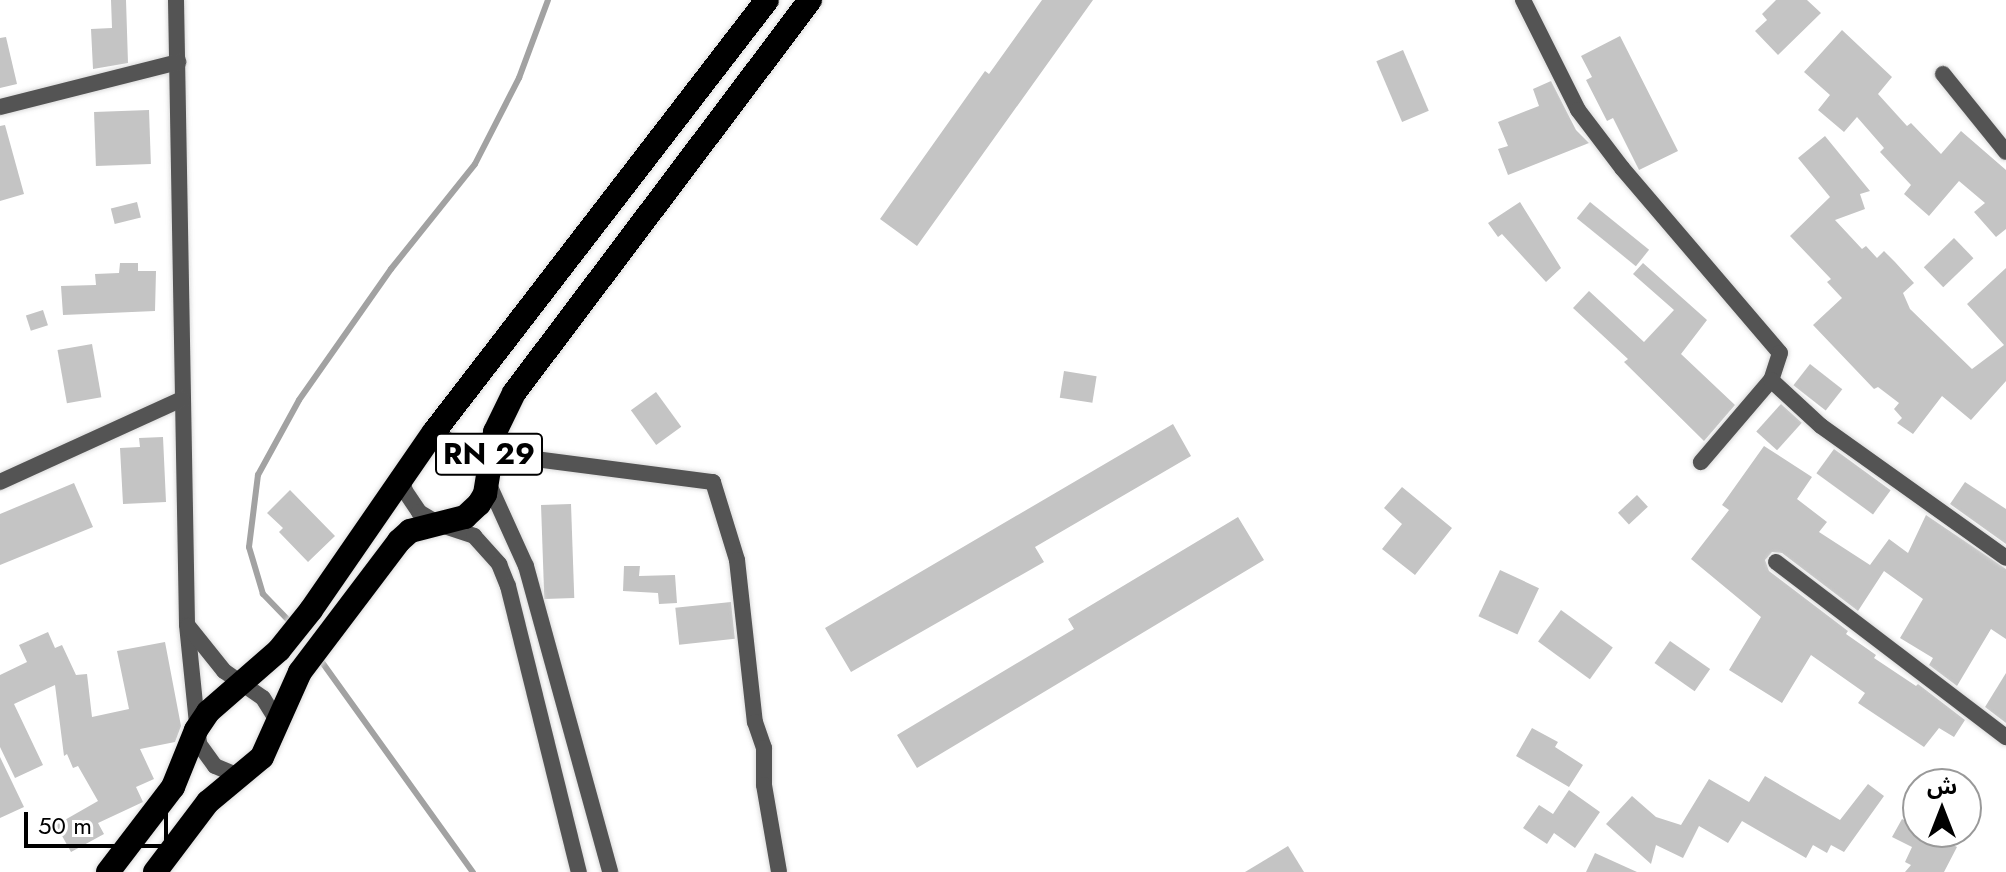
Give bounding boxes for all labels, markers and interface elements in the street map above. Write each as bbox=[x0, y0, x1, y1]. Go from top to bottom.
road number: RN 29 bbox=[435, 428, 543, 480]
north arrow bbox=[1902, 768, 1982, 848]
text: ش bbox=[1927, 770, 1957, 802]
scale bar bbox=[28, 796, 172, 846]
text: 50 m bbox=[38, 808, 92, 843]

